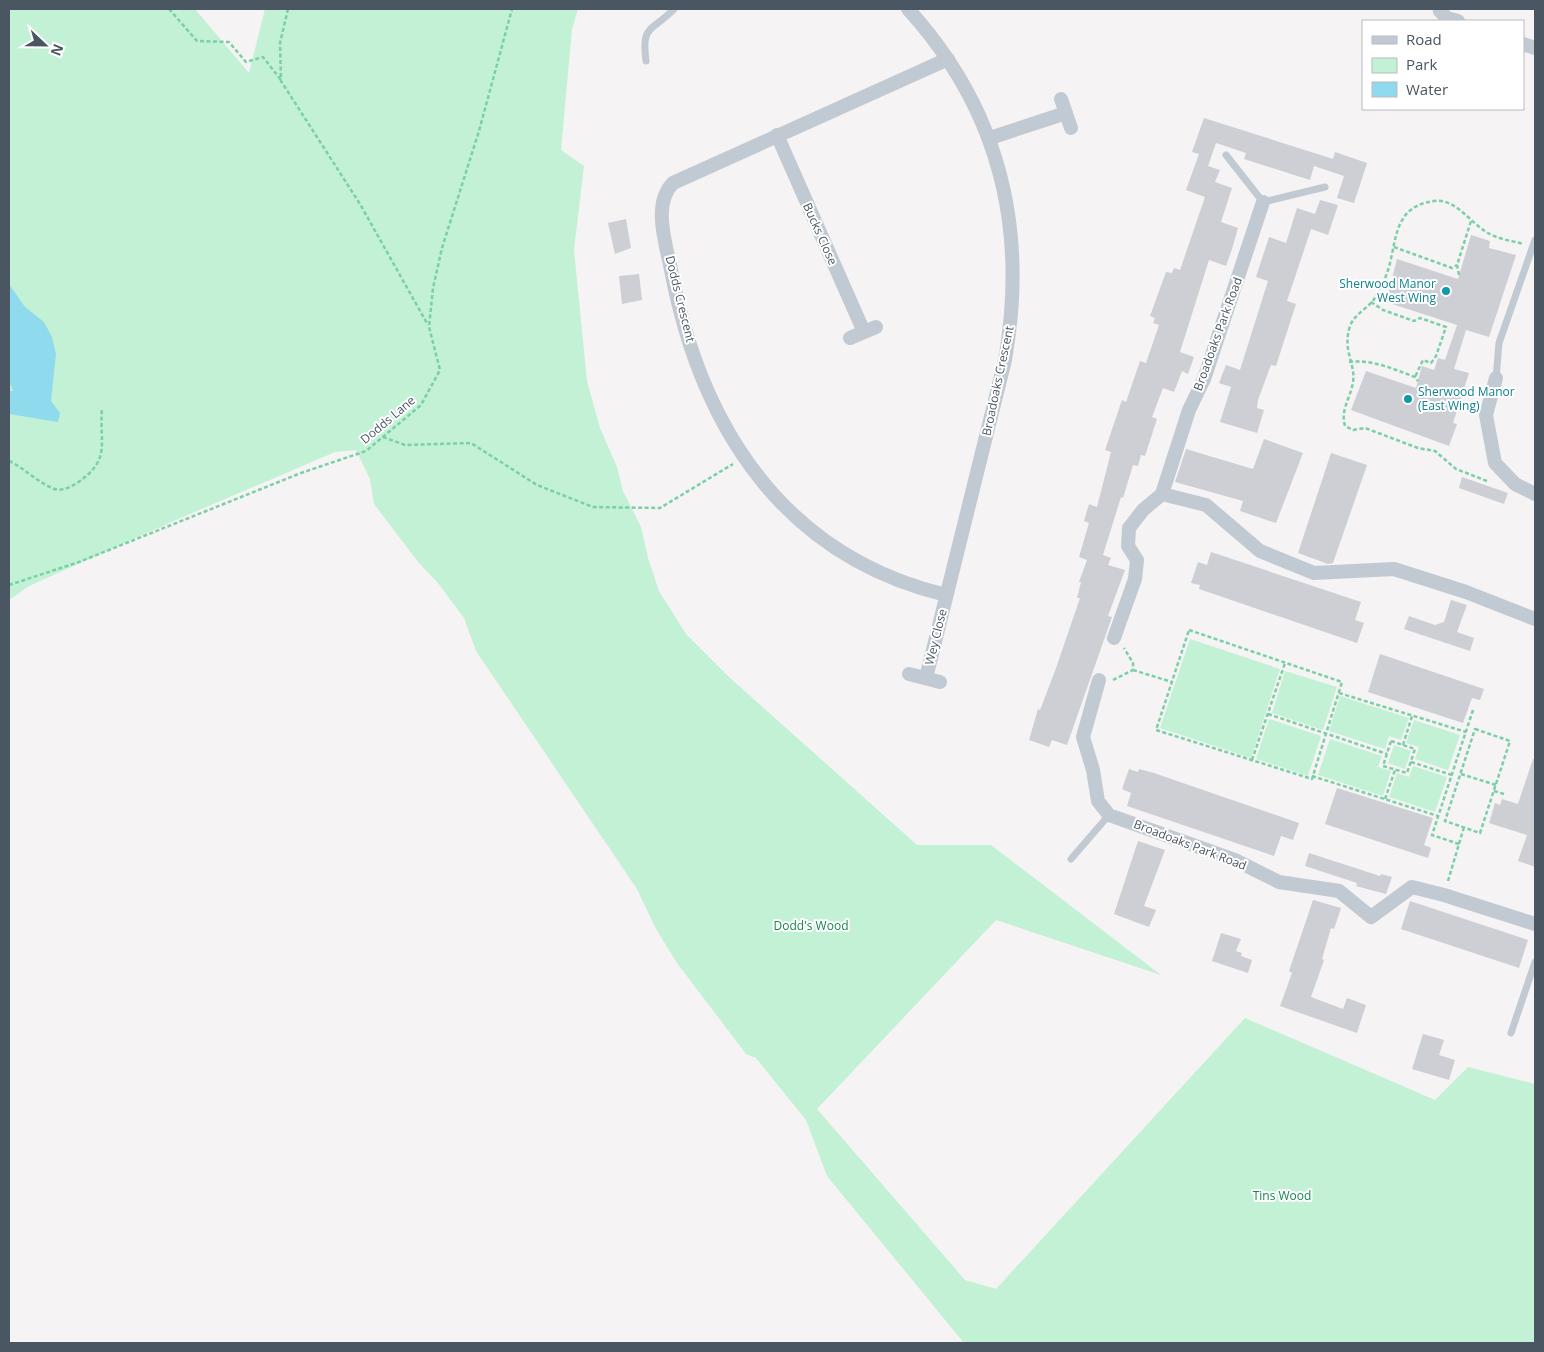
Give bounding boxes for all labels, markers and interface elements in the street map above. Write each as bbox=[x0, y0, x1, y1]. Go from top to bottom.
north arrow bbox=[20, 20, 70, 70]
legend bbox=[1362, 20, 1524, 110]
text: Road bbox=[1406, 29, 1442, 49]
text: N bbox=[47, 41, 68, 59]
text: Park bbox=[1406, 54, 1437, 74]
text: Water bbox=[1406, 79, 1448, 99]
street label: Bucks Close bbox=[799, 200, 842, 268]
street label: Dodds Crescent bbox=[662, 254, 699, 344]
street label: Broadoaks Park Road bbox=[1189, 275, 1246, 393]
place label: Sherwood Manor West Wing bbox=[1339, 275, 1436, 306]
marker: Sherwood Manor West Wing bbox=[1440, 285, 1452, 297]
street label: Broadoaks Crescent bbox=[978, 324, 1017, 437]
place label: Sherwood Manor (East Wing) bbox=[1418, 383, 1515, 414]
street label: Dodds Lane bbox=[357, 392, 419, 447]
marker: Sherwood Manor (East Wing) bbox=[1402, 393, 1414, 405]
street label: Wey Close bbox=[920, 607, 951, 667]
street label: Broadoaks Park Road bbox=[1131, 815, 1249, 874]
park label: Dodd's Wood bbox=[774, 917, 848, 934]
park label: Tins Wood bbox=[1253, 1187, 1311, 1204]

